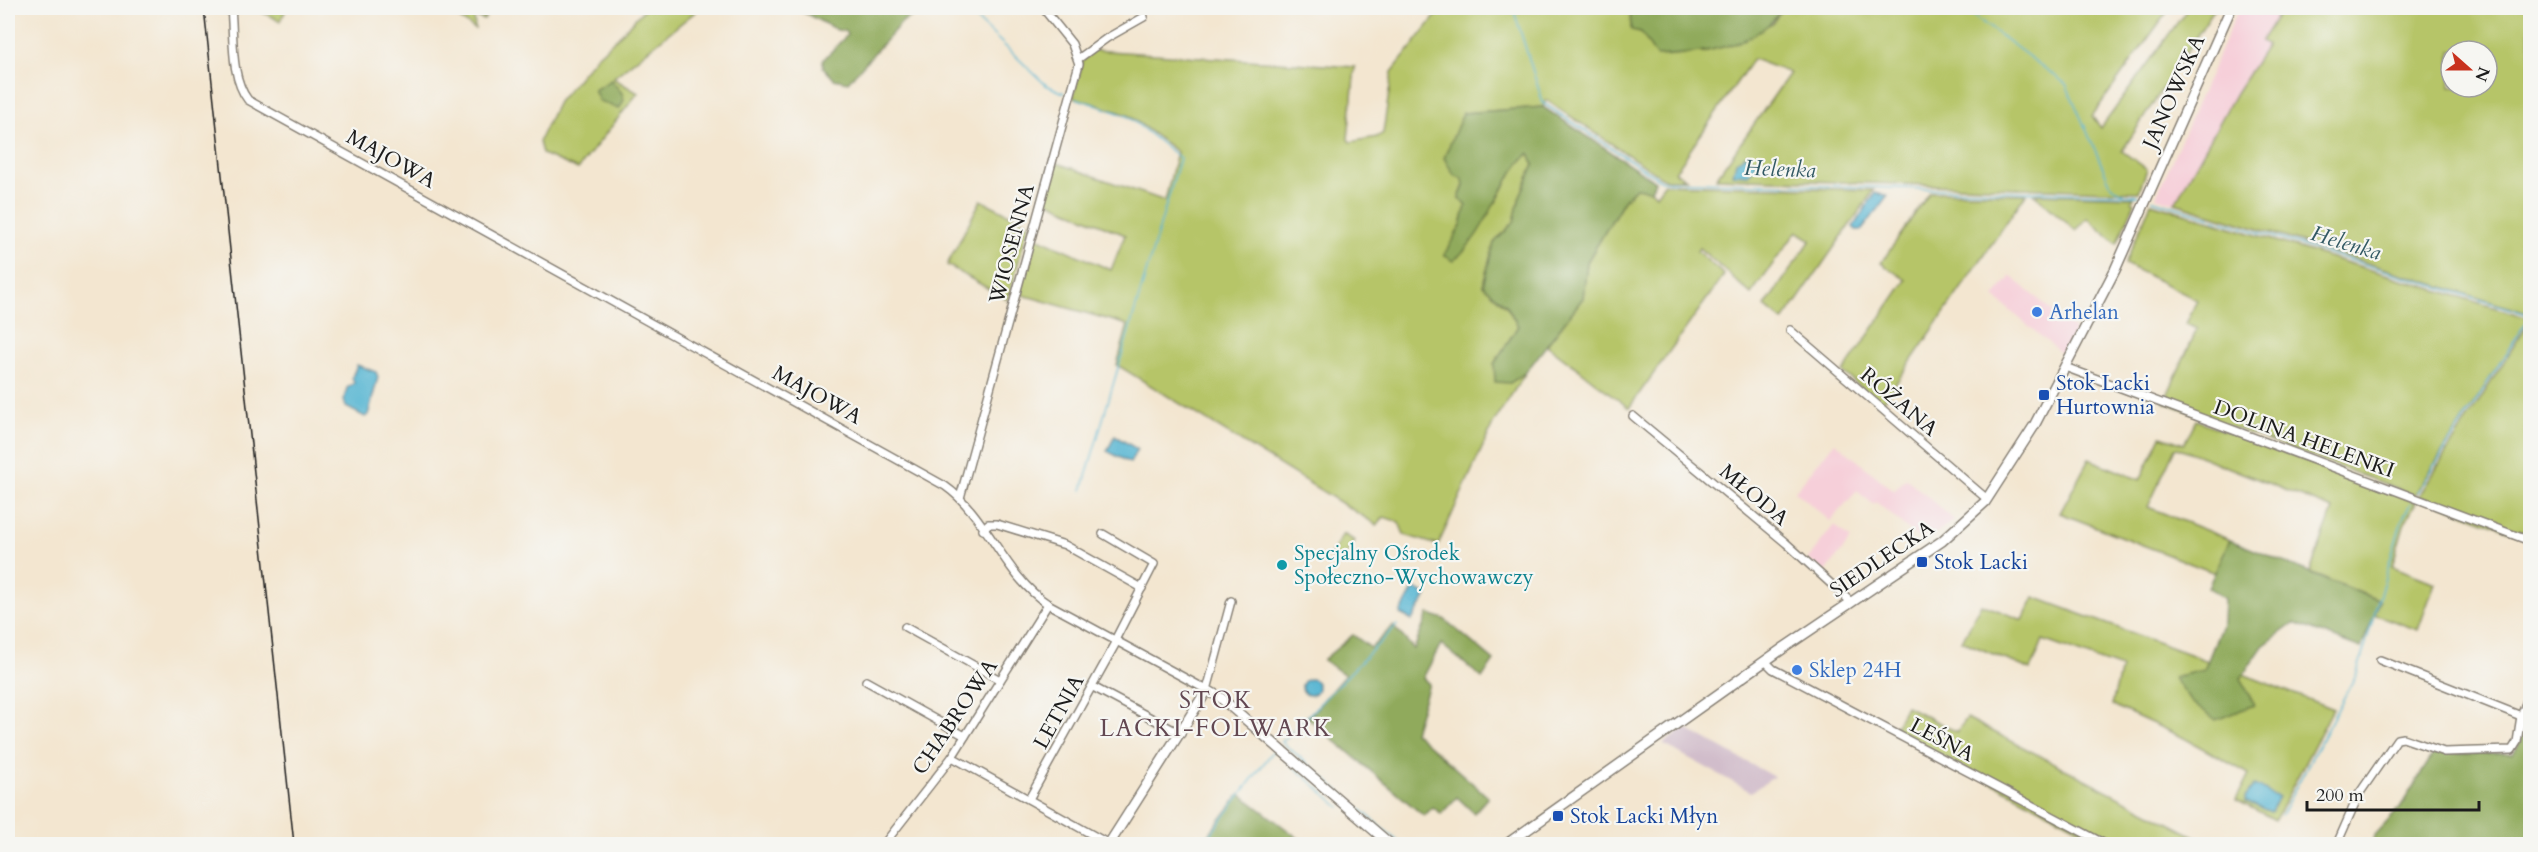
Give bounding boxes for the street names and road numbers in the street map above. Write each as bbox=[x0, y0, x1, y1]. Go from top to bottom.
street label: JANOWSKA bbox=[2135, 30, 2212, 157]
street label: MAJOWA bbox=[341, 123, 441, 195]
street label: WIOSENNA bbox=[982, 181, 1042, 308]
street label: MAJOWA bbox=[767, 359, 867, 431]
street label: RÓŻANA bbox=[1854, 360, 1945, 443]
street label: DOLINA HELENKI bbox=[2210, 393, 2398, 485]
street label: MŁODA bbox=[1713, 457, 1795, 533]
street label: SIEDLECKA bbox=[1824, 513, 1940, 605]
street label: CHABROWA bbox=[906, 653, 1004, 781]
street label: LETNIA bbox=[1027, 669, 1091, 754]
street label: LEŚNA bbox=[1905, 710, 1980, 769]

